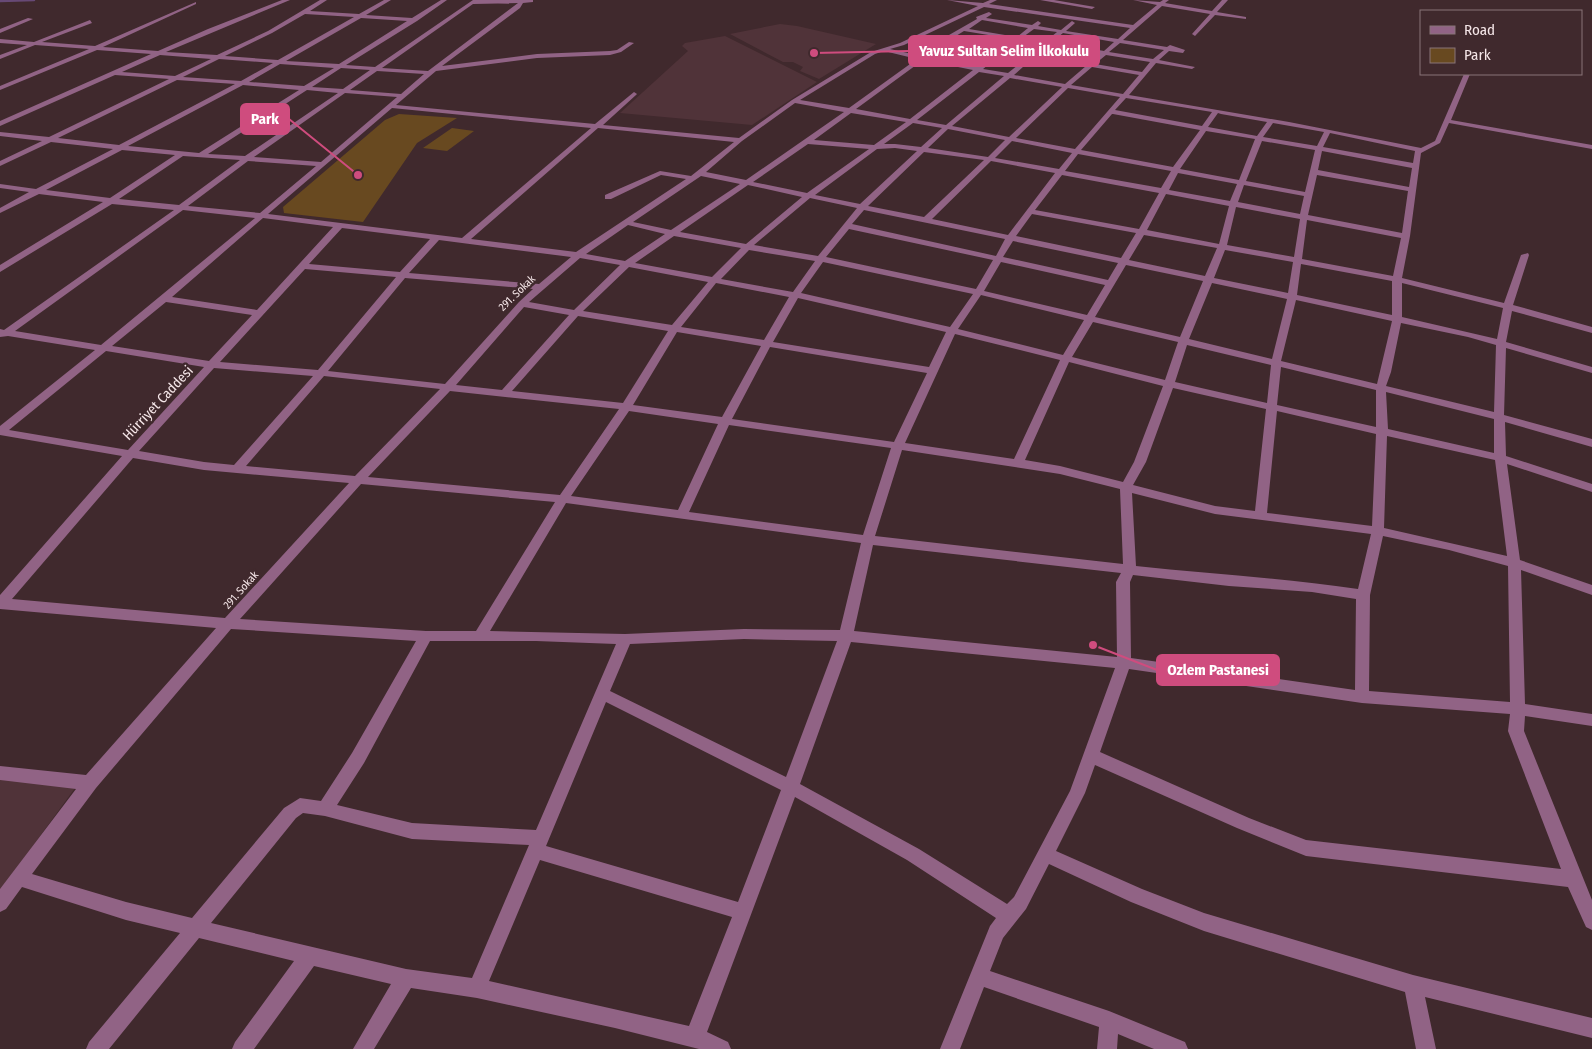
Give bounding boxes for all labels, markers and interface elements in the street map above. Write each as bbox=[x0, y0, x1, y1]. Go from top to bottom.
legend bbox=[1420, 10, 1582, 75]
text: Road bbox=[1464, 21, 1495, 39]
callout: Yavuz Sultan Selim İlkokulu bbox=[909, 36, 1099, 66]
text: Yavuz Sultan Selim İlkokulu bbox=[918, 42, 1089, 60]
text: Park bbox=[1464, 46, 1491, 64]
callout: Park bbox=[241, 104, 289, 134]
text: Park bbox=[251, 110, 279, 128]
street label: 291. Sokak bbox=[496, 272, 539, 314]
street label: Hürriyet Caddesi bbox=[119, 362, 197, 444]
street label: 291. Sokak bbox=[221, 568, 262, 611]
callout: Ozlem Pastanesi bbox=[1157, 655, 1279, 685]
text: Ozlem Pastanesi bbox=[1167, 661, 1269, 679]

